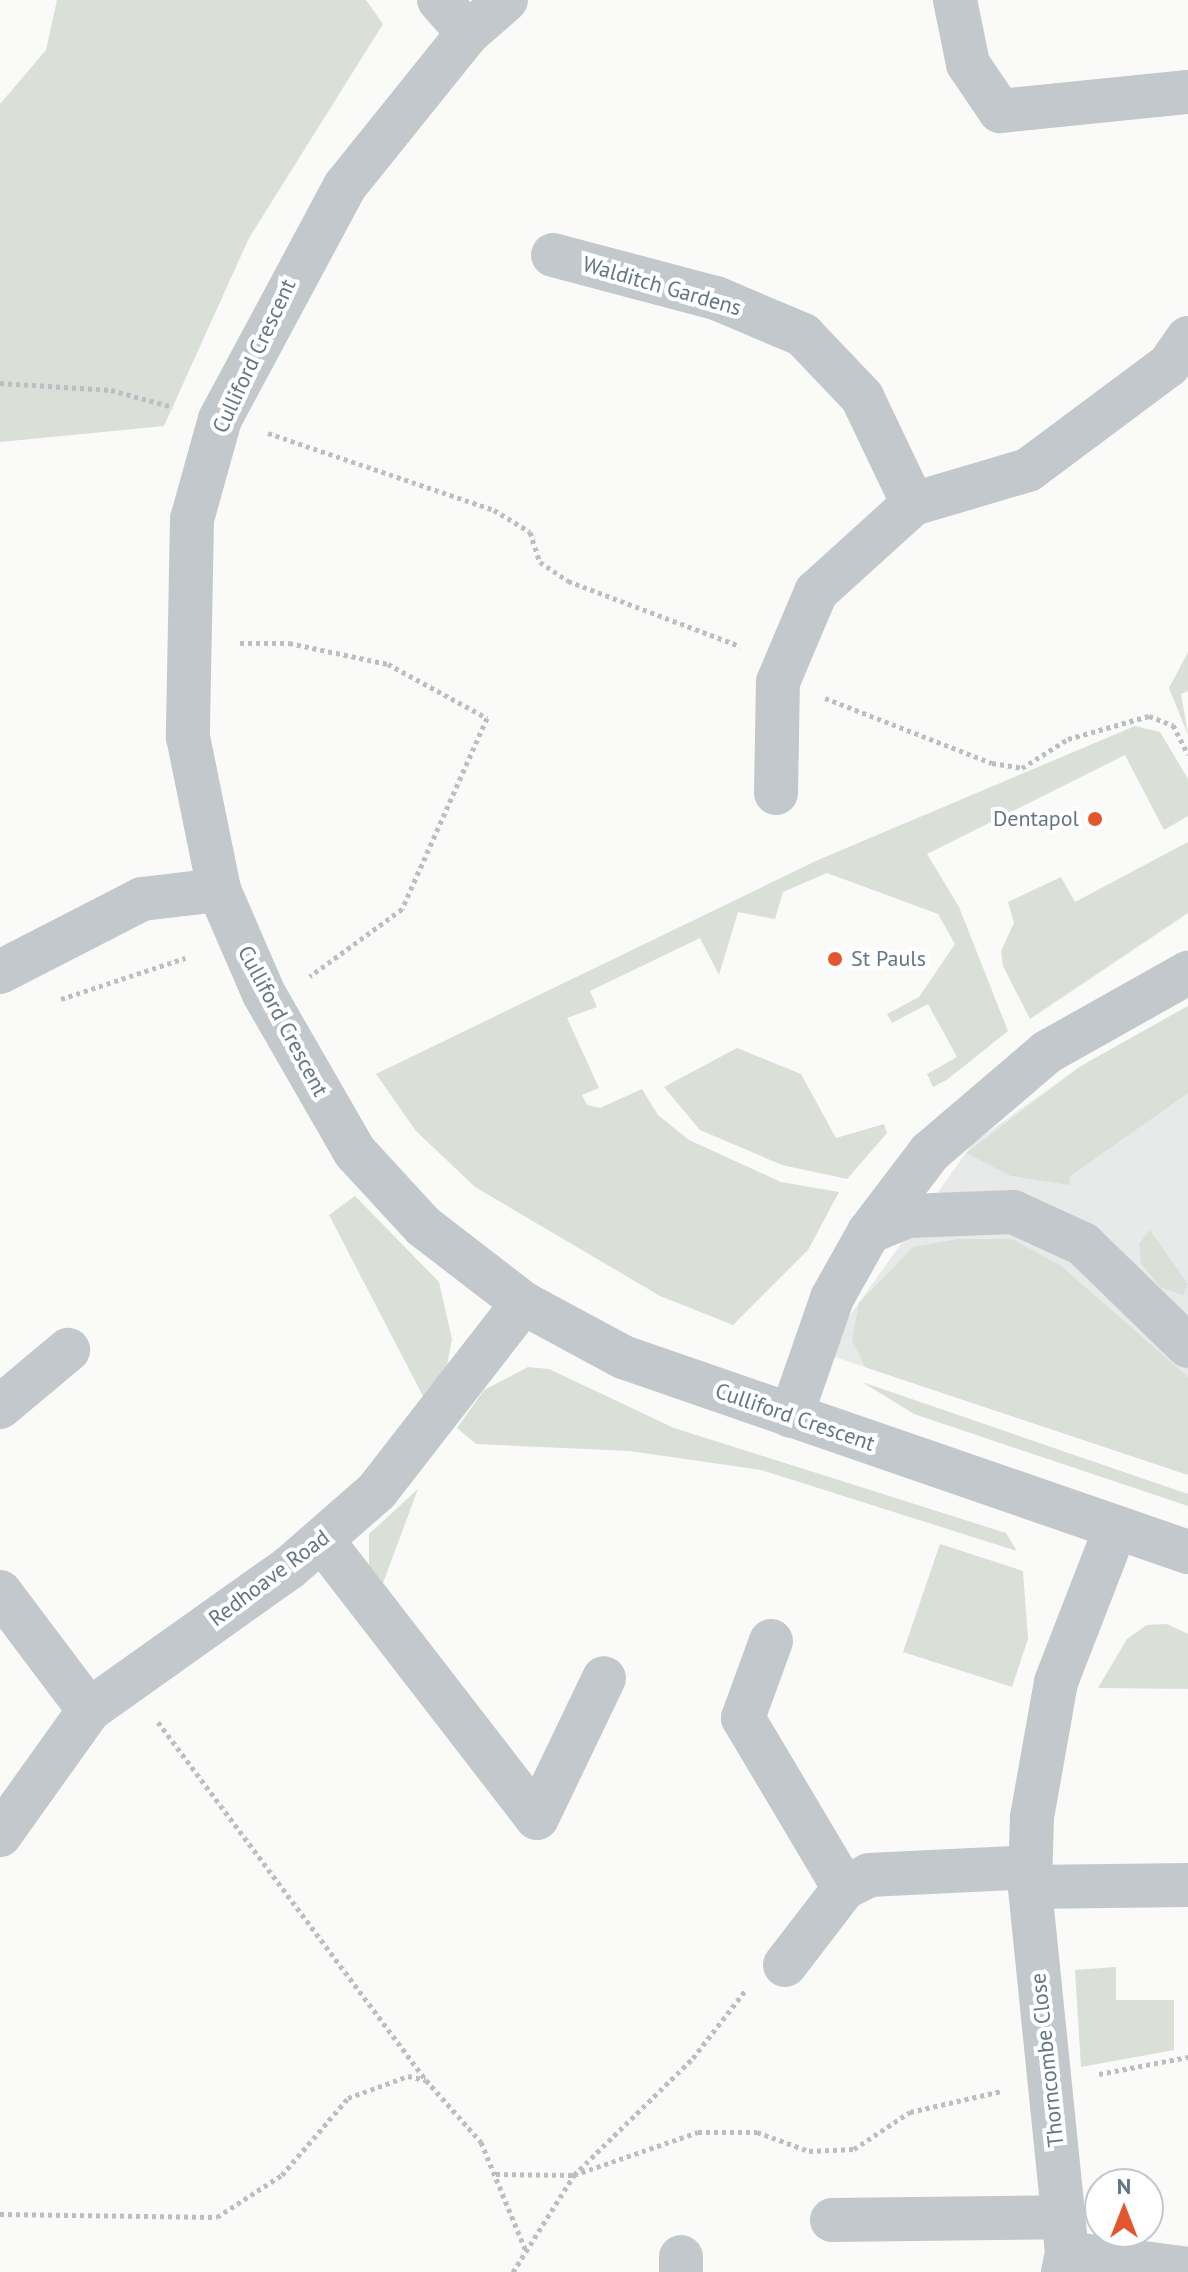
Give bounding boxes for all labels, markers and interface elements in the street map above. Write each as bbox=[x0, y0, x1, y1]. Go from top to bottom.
street label: Walditch Gardens bbox=[580, 251, 744, 321]
street label: Culliford Crescent bbox=[207, 275, 301, 437]
place label: Dentapol bbox=[993, 806, 1079, 832]
marker: Dentapol bbox=[1086, 810, 1104, 828]
street label: Culliford Crescent bbox=[232, 941, 334, 1101]
place label: St Pauls bbox=[851, 946, 926, 972]
marker: St Pauls bbox=[826, 950, 844, 968]
street label: Culliford Crescent bbox=[712, 1377, 878, 1457]
street label: Redhoave Road bbox=[204, 1524, 334, 1632]
street label: Thorncombe Close bbox=[1025, 1972, 1069, 2148]
north arrow bbox=[1084, 2168, 1164, 2248]
text: N bbox=[1117, 2172, 1131, 2200]

